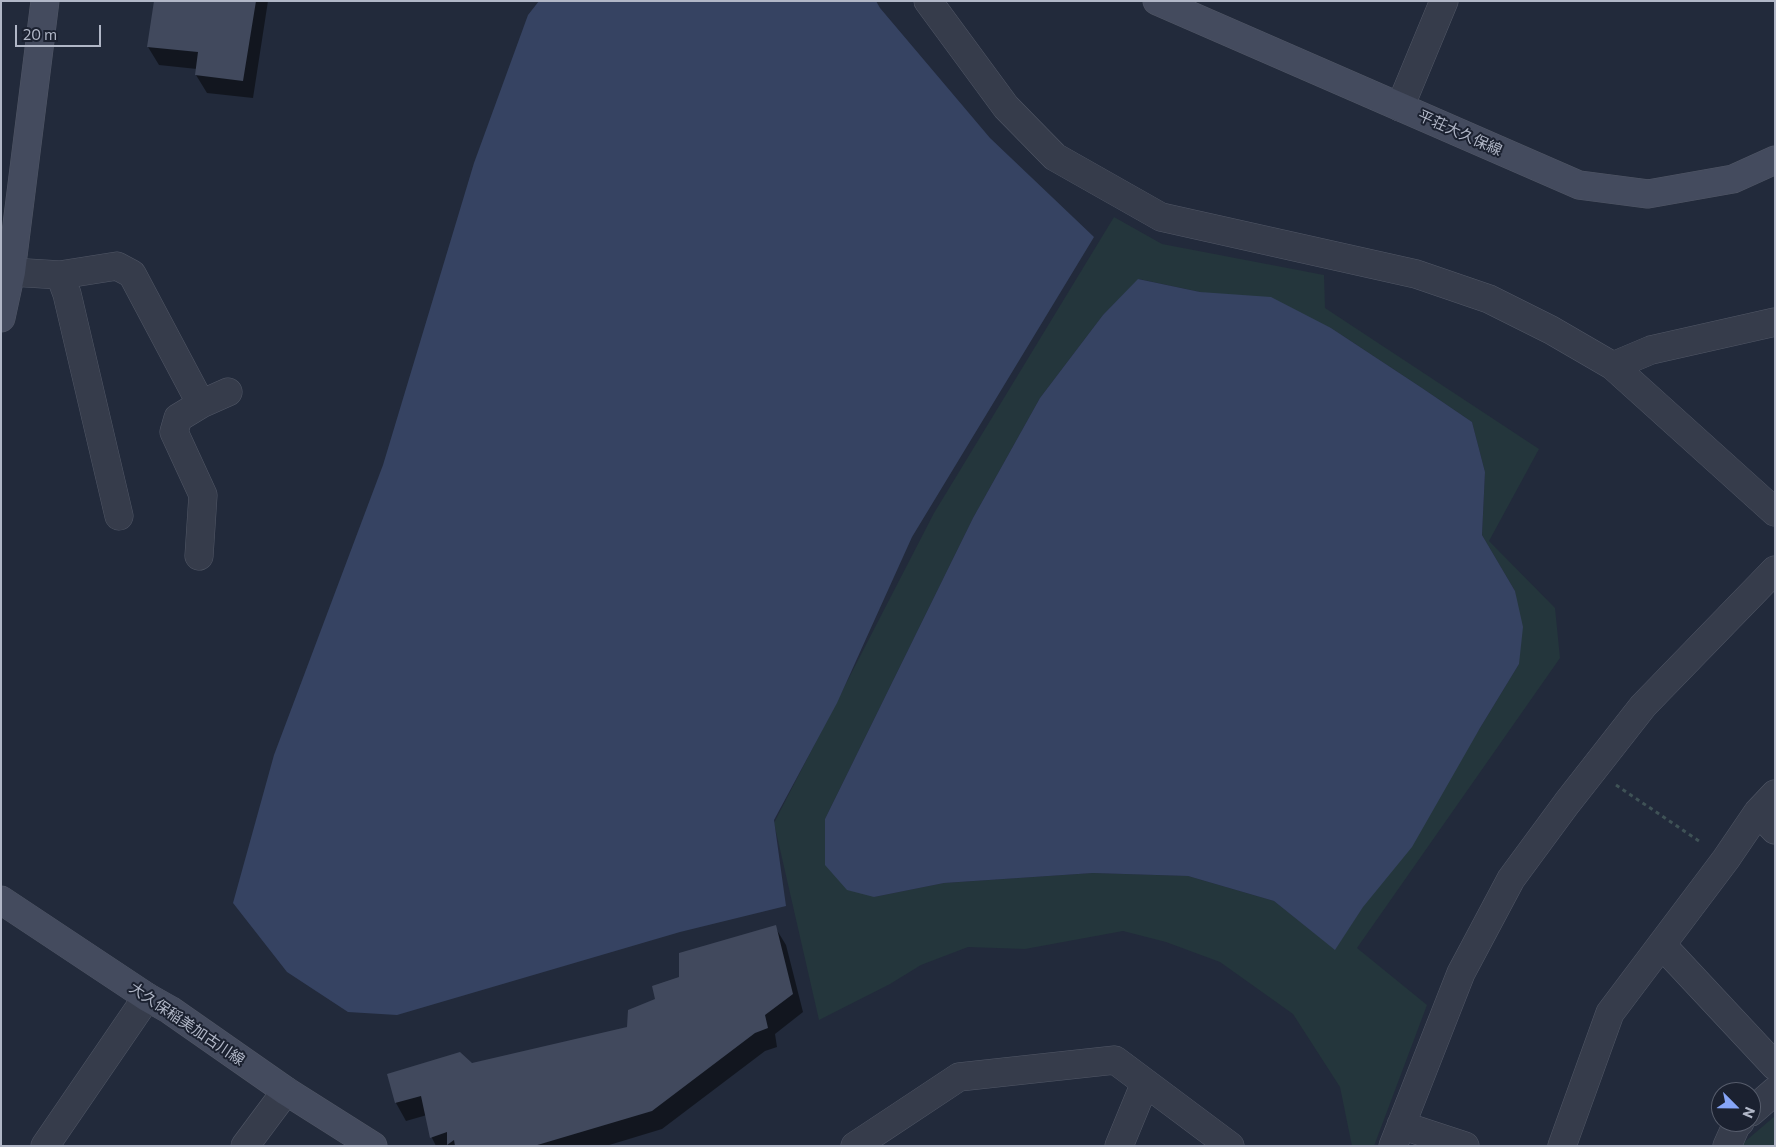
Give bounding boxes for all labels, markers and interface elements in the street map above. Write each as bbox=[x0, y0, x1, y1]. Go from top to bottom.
scale bar bbox=[18, 15, 104, 47]
text: 20 m bbox=[23, 25, 57, 43]
street label: 平荘大久保線 bbox=[1415, 106, 1505, 160]
street label: 大久保稲美加古川線 bbox=[126, 979, 248, 1069]
north arrow bbox=[1711, 1082, 1761, 1132]
text: N bbox=[1739, 1105, 1759, 1121]

